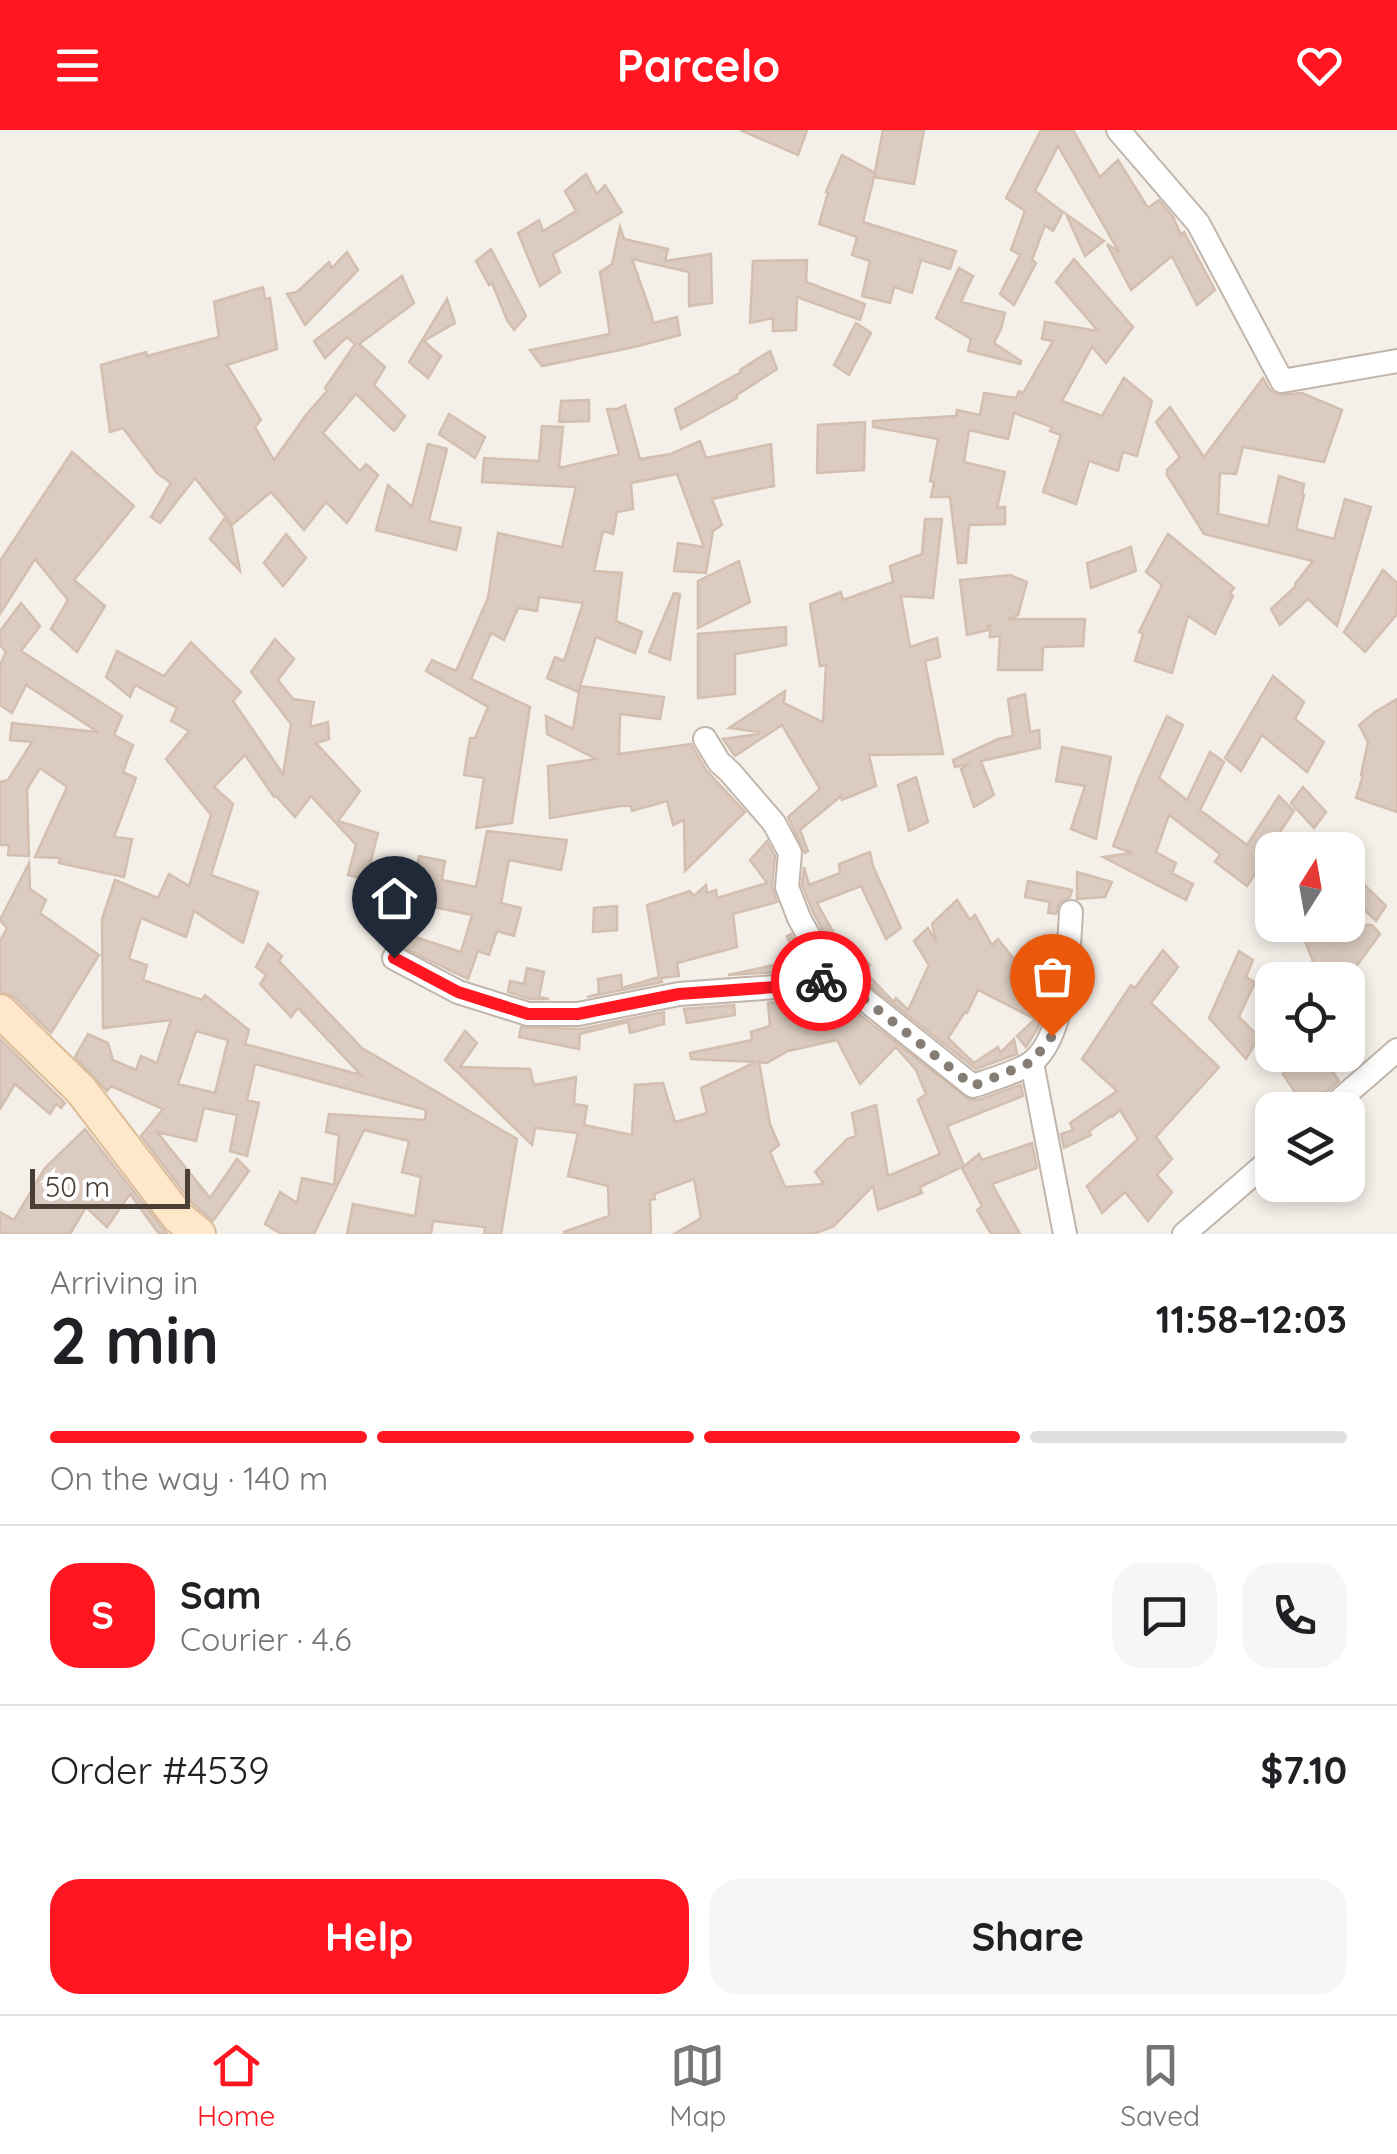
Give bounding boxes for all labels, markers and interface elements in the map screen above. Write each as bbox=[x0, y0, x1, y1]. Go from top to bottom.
text: Parcelo bbox=[617, 37, 780, 93]
icon: menu bbox=[50, 38, 105, 93]
icon: heart bbox=[1292, 38, 1347, 93]
north arrow bbox=[1255, 832, 1365, 942]
map controls bbox=[1255, 832, 1365, 1202]
pin bbox=[352, 856, 437, 959]
icon: home bbox=[367, 871, 422, 926]
courier bbox=[771, 931, 871, 1031]
pin bbox=[1010, 934, 1095, 1037]
icon: bag bbox=[1025, 949, 1080, 1004]
icon: bike bbox=[794, 954, 849, 1009]
button: locate bbox=[1255, 962, 1365, 1072]
button: layers bbox=[1255, 1092, 1365, 1202]
scale bar bbox=[30, 1164, 190, 1208]
text: 50 m bbox=[45, 1169, 110, 1204]
text: Arriving in bbox=[50, 1262, 199, 1302]
text: 11:58–12:03 bbox=[1156, 1295, 1347, 1343]
text: 2 min bbox=[50, 1299, 219, 1380]
text: On the way · 140 m bbox=[50, 1458, 328, 1498]
button: chat bbox=[1112, 1563, 1217, 1668]
button: phone bbox=[1242, 1563, 1347, 1668]
text: Sam bbox=[180, 1571, 262, 1619]
text: S bbox=[91, 1591, 114, 1639]
text: Courier · 4.6 bbox=[180, 1619, 352, 1659]
text: Order #4539 bbox=[50, 1746, 269, 1794]
text: $7.10 bbox=[1260, 1746, 1347, 1794]
button: Help bbox=[50, 1879, 689, 1994]
button: Share bbox=[709, 1879, 1347, 1994]
tab: Home bbox=[197, 2038, 275, 2133]
tab: Map bbox=[669, 2038, 726, 2133]
tab: Saved bbox=[1120, 2038, 1200, 2133]

